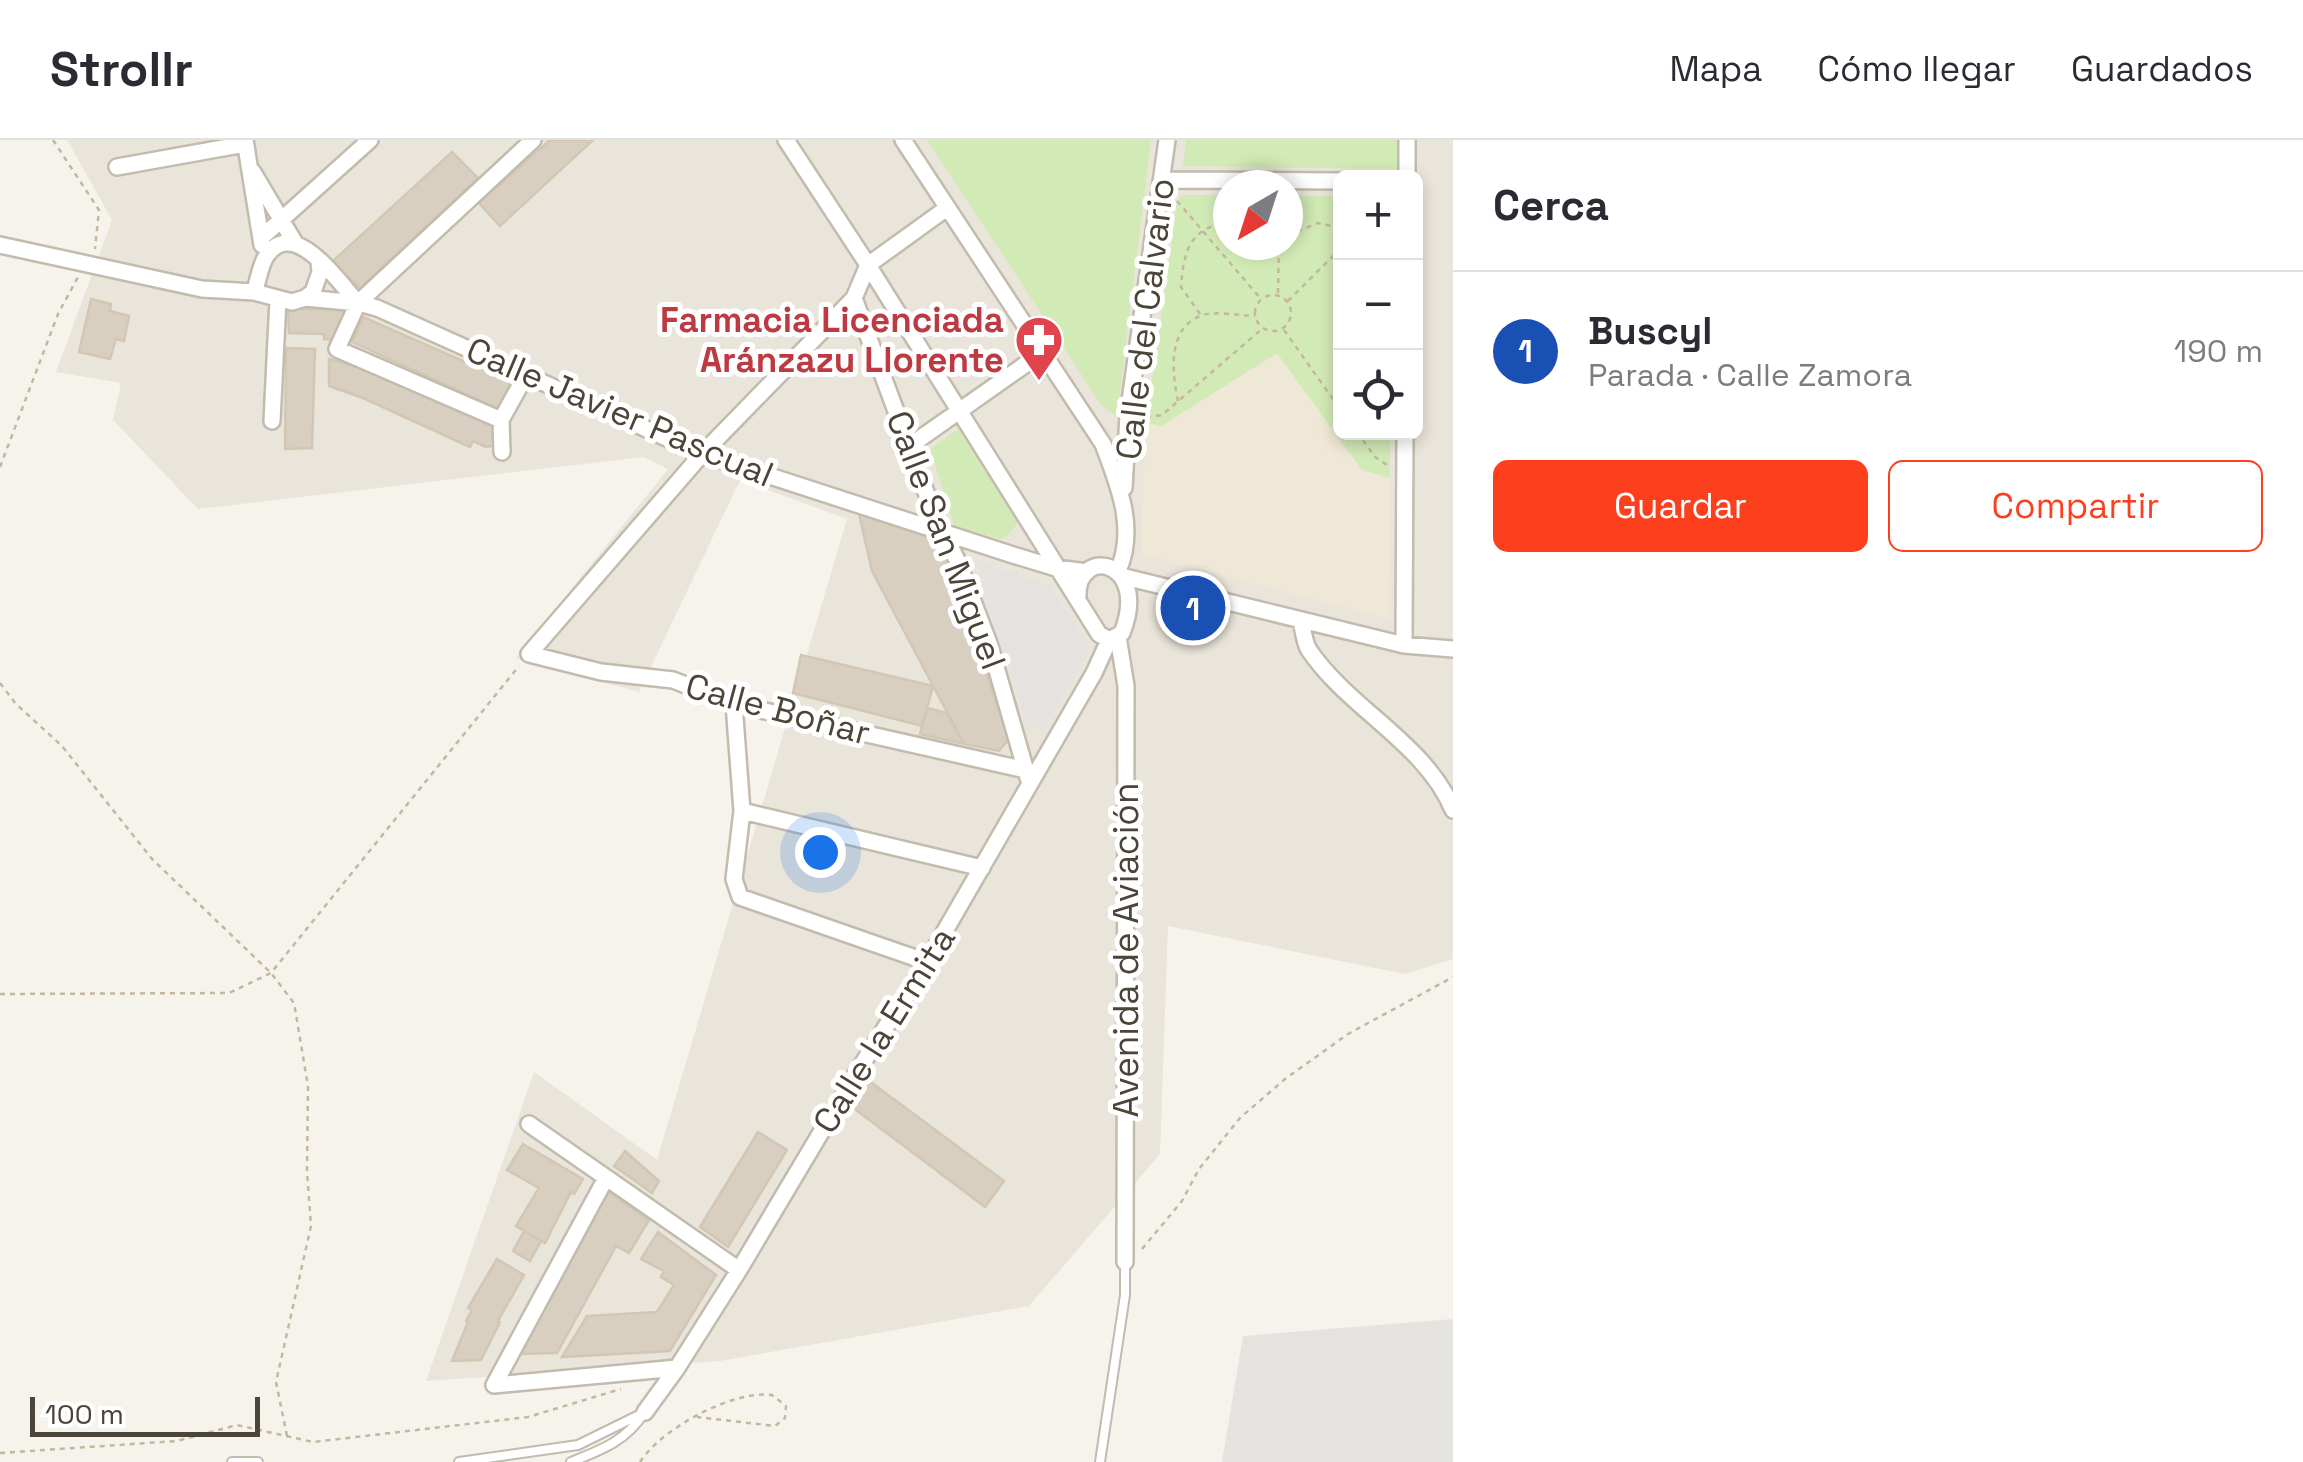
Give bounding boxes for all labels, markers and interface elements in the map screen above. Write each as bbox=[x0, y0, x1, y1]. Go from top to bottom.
text: Strollr bbox=[50, 39, 193, 100]
text: Mapa bbox=[1669, 47, 1762, 91]
text: Cómo llegar bbox=[1817, 47, 2016, 91]
text: Guardados bbox=[2071, 47, 2253, 91]
north arrow bbox=[1213, 170, 1303, 260]
map controls bbox=[1333, 170, 1423, 440]
button: + bbox=[1333, 170, 1423, 260]
street label: Calle del Calvario bbox=[1106, 176, 1184, 462]
text: Cerca bbox=[1493, 179, 1609, 232]
button: − bbox=[1333, 260, 1423, 350]
place label: Farmacia Licenciada Aránzazu Llorente bbox=[660, 298, 1004, 382]
text: Buscyl bbox=[1588, 307, 1712, 355]
pharmacy icon: Farmacia Licenciada Aránzazu Llorente bbox=[1013, 314, 1065, 382]
street label: Calle Javier Pascual bbox=[460, 327, 780, 497]
text: 1 bbox=[1518, 331, 1533, 371]
text: 190 m bbox=[2174, 331, 2263, 371]
button: locate bbox=[1333, 350, 1423, 440]
text: Parada · Calle Zamora bbox=[1588, 355, 1912, 395]
street label: Calle San Miguel bbox=[876, 404, 1016, 676]
button: Guardar bbox=[1493, 460, 1868, 552]
button: Compartir bbox=[1888, 460, 2263, 552]
pin: 1 bbox=[1160, 570, 1226, 646]
street label: Calle Boñar bbox=[681, 663, 875, 755]
street label: Avenida de Aviación bbox=[1104, 783, 1148, 1117]
your location bbox=[795, 827, 846, 878]
street label: Calle la Ermita bbox=[803, 919, 965, 1141]
scale bar bbox=[30, 1392, 260, 1436]
text: 100 m bbox=[45, 1396, 124, 1432]

